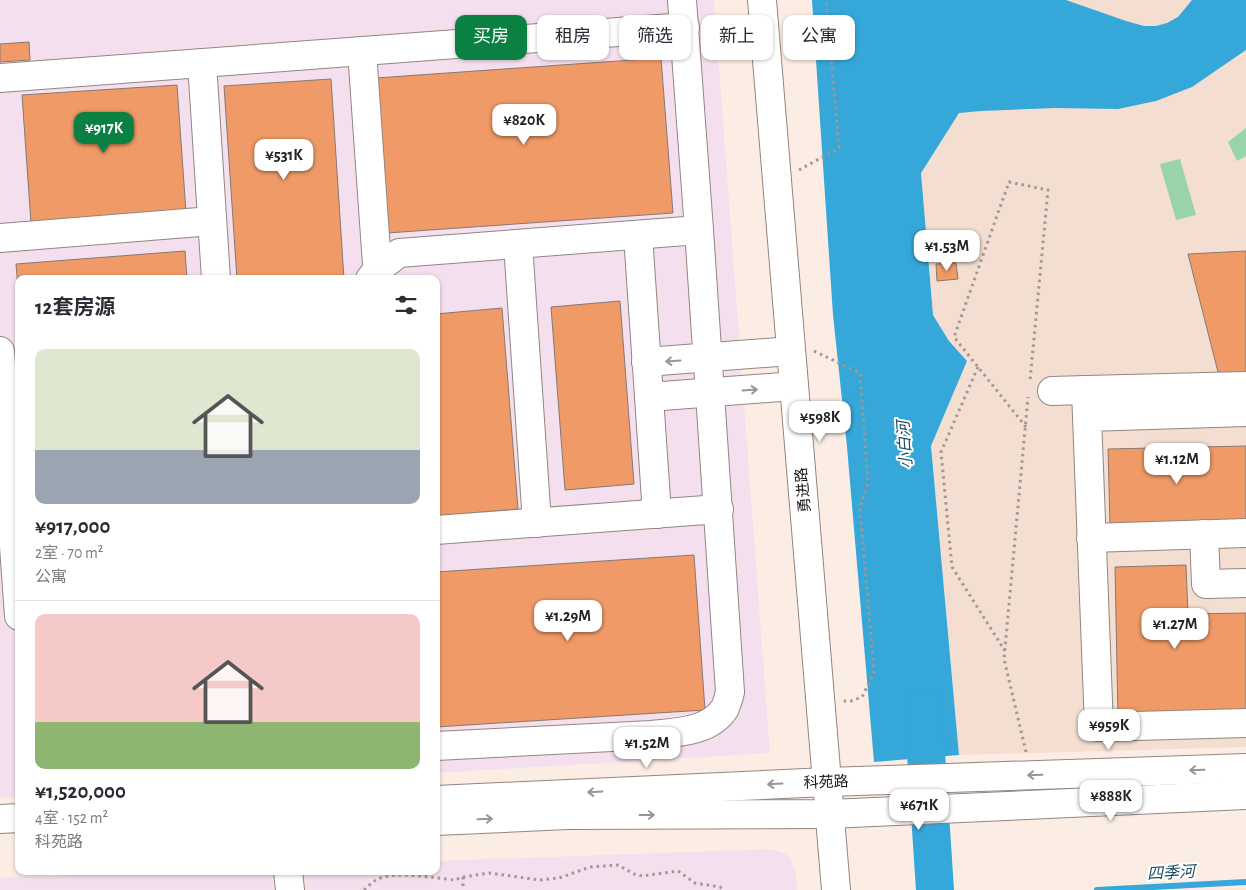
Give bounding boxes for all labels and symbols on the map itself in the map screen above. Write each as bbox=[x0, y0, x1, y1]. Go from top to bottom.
pin: ¥820K bbox=[489, 104, 559, 146]
pin: ¥917K bbox=[69, 112, 139, 154]
pin: ¥531K bbox=[249, 138, 319, 181]
pin: ¥1.53M bbox=[906, 230, 988, 272]
one-way arrow bbox=[665, 356, 681, 365]
one-way arrow bbox=[741, 385, 757, 394]
pin: ¥598K bbox=[785, 400, 855, 443]
water label: 小白河 bbox=[894, 417, 915, 470]
pin: ¥1.12M bbox=[1136, 442, 1218, 485]
street label: 勇进路 bbox=[793, 467, 813, 513]
pin: ¥1.29M bbox=[527, 600, 609, 642]
pin: ¥1.27M bbox=[1134, 608, 1216, 650]
pin: ¥959K bbox=[1074, 708, 1144, 751]
pin: ¥1.52M bbox=[606, 726, 688, 769]
one-way arrow bbox=[1190, 765, 1206, 774]
one-way arrow bbox=[1027, 770, 1043, 779]
street label: 科苑路 bbox=[803, 773, 849, 791]
one-way arrow bbox=[767, 779, 784, 789]
pin: ¥888K bbox=[1076, 780, 1146, 822]
one-way arrow bbox=[587, 788, 603, 797]
pin: ¥671K bbox=[884, 788, 954, 831]
one-way arrow bbox=[639, 810, 655, 820]
one-way arrow bbox=[477, 814, 493, 823]
water label: 四季河 bbox=[1147, 863, 1198, 882]

